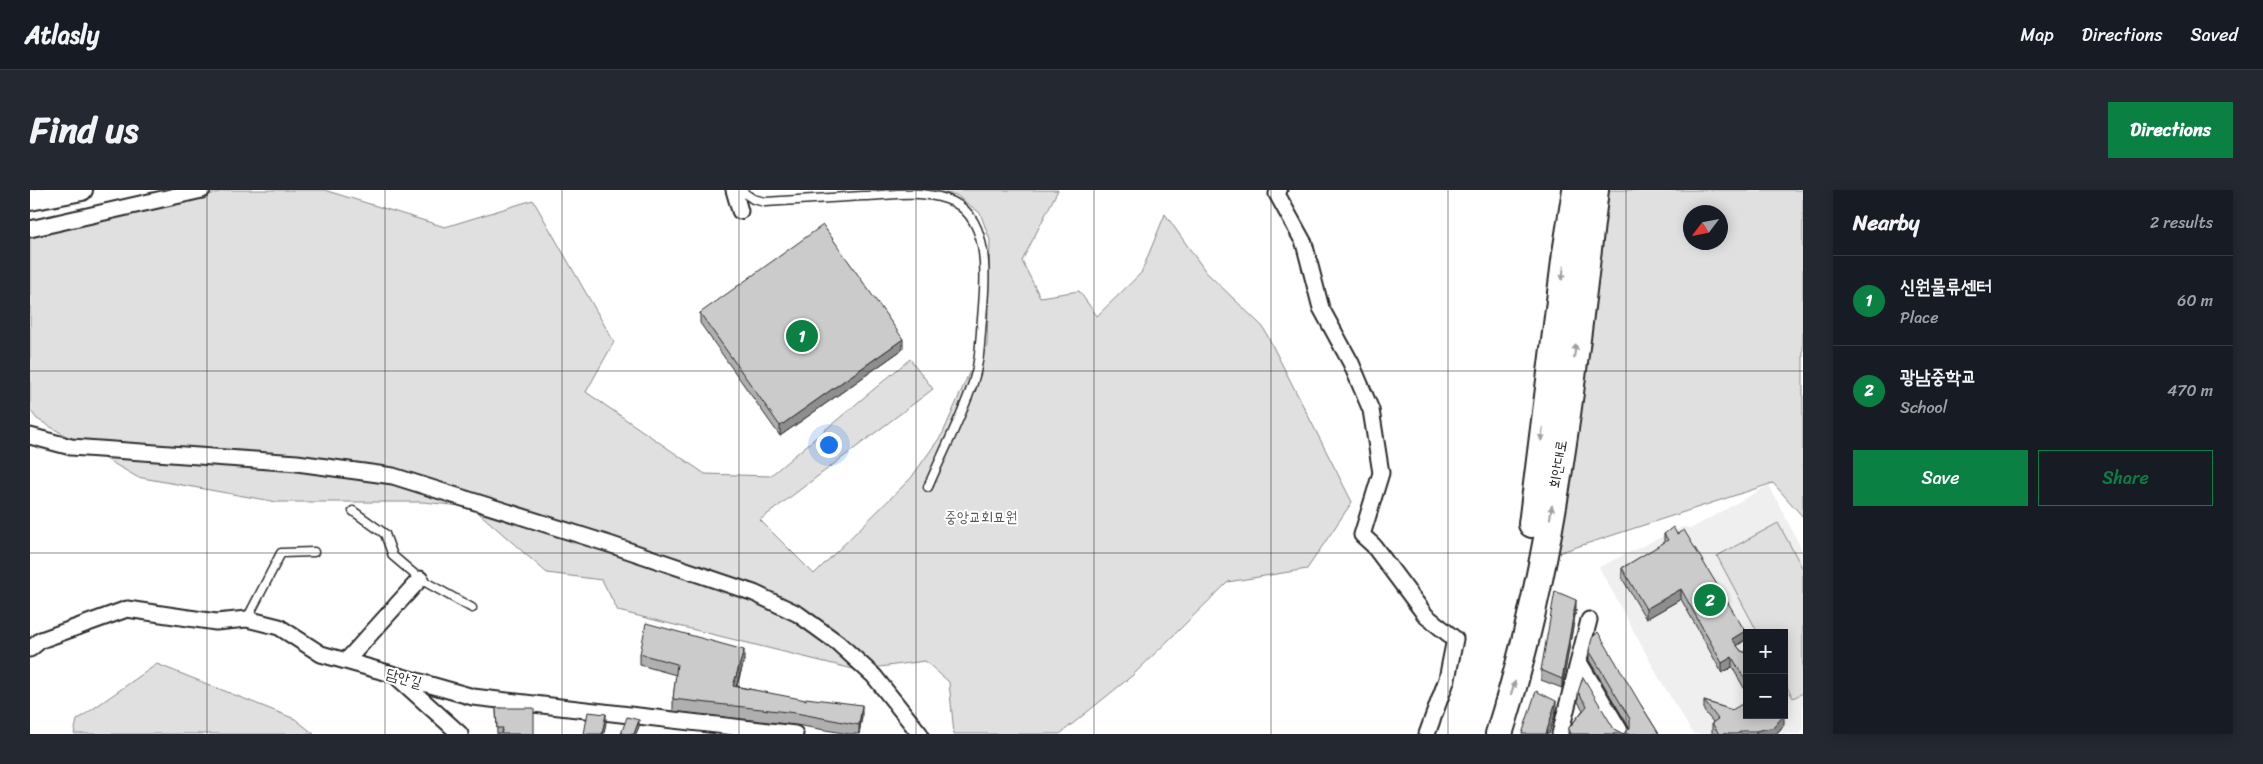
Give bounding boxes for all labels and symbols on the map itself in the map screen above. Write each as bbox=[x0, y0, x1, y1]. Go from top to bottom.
north arrow bbox=[1683, 205, 1728, 250]
one-way arrow bbox=[1559, 265, 1567, 281]
pin: 1 bbox=[786, 317, 818, 355]
one-way arrow bbox=[1571, 343, 1579, 359]
one-way arrow bbox=[1538, 426, 1546, 442]
your location bbox=[816, 432, 842, 458]
street label: 회안대로 bbox=[1541, 438, 1575, 490]
one-way arrow bbox=[1547, 503, 1555, 519]
park label: 중앙교회묘원 bbox=[945, 504, 1017, 530]
pin: 2 bbox=[1694, 581, 1726, 619]
street label: 담안길 bbox=[383, 661, 425, 695]
one-way arrow bbox=[1510, 680, 1518, 695]

